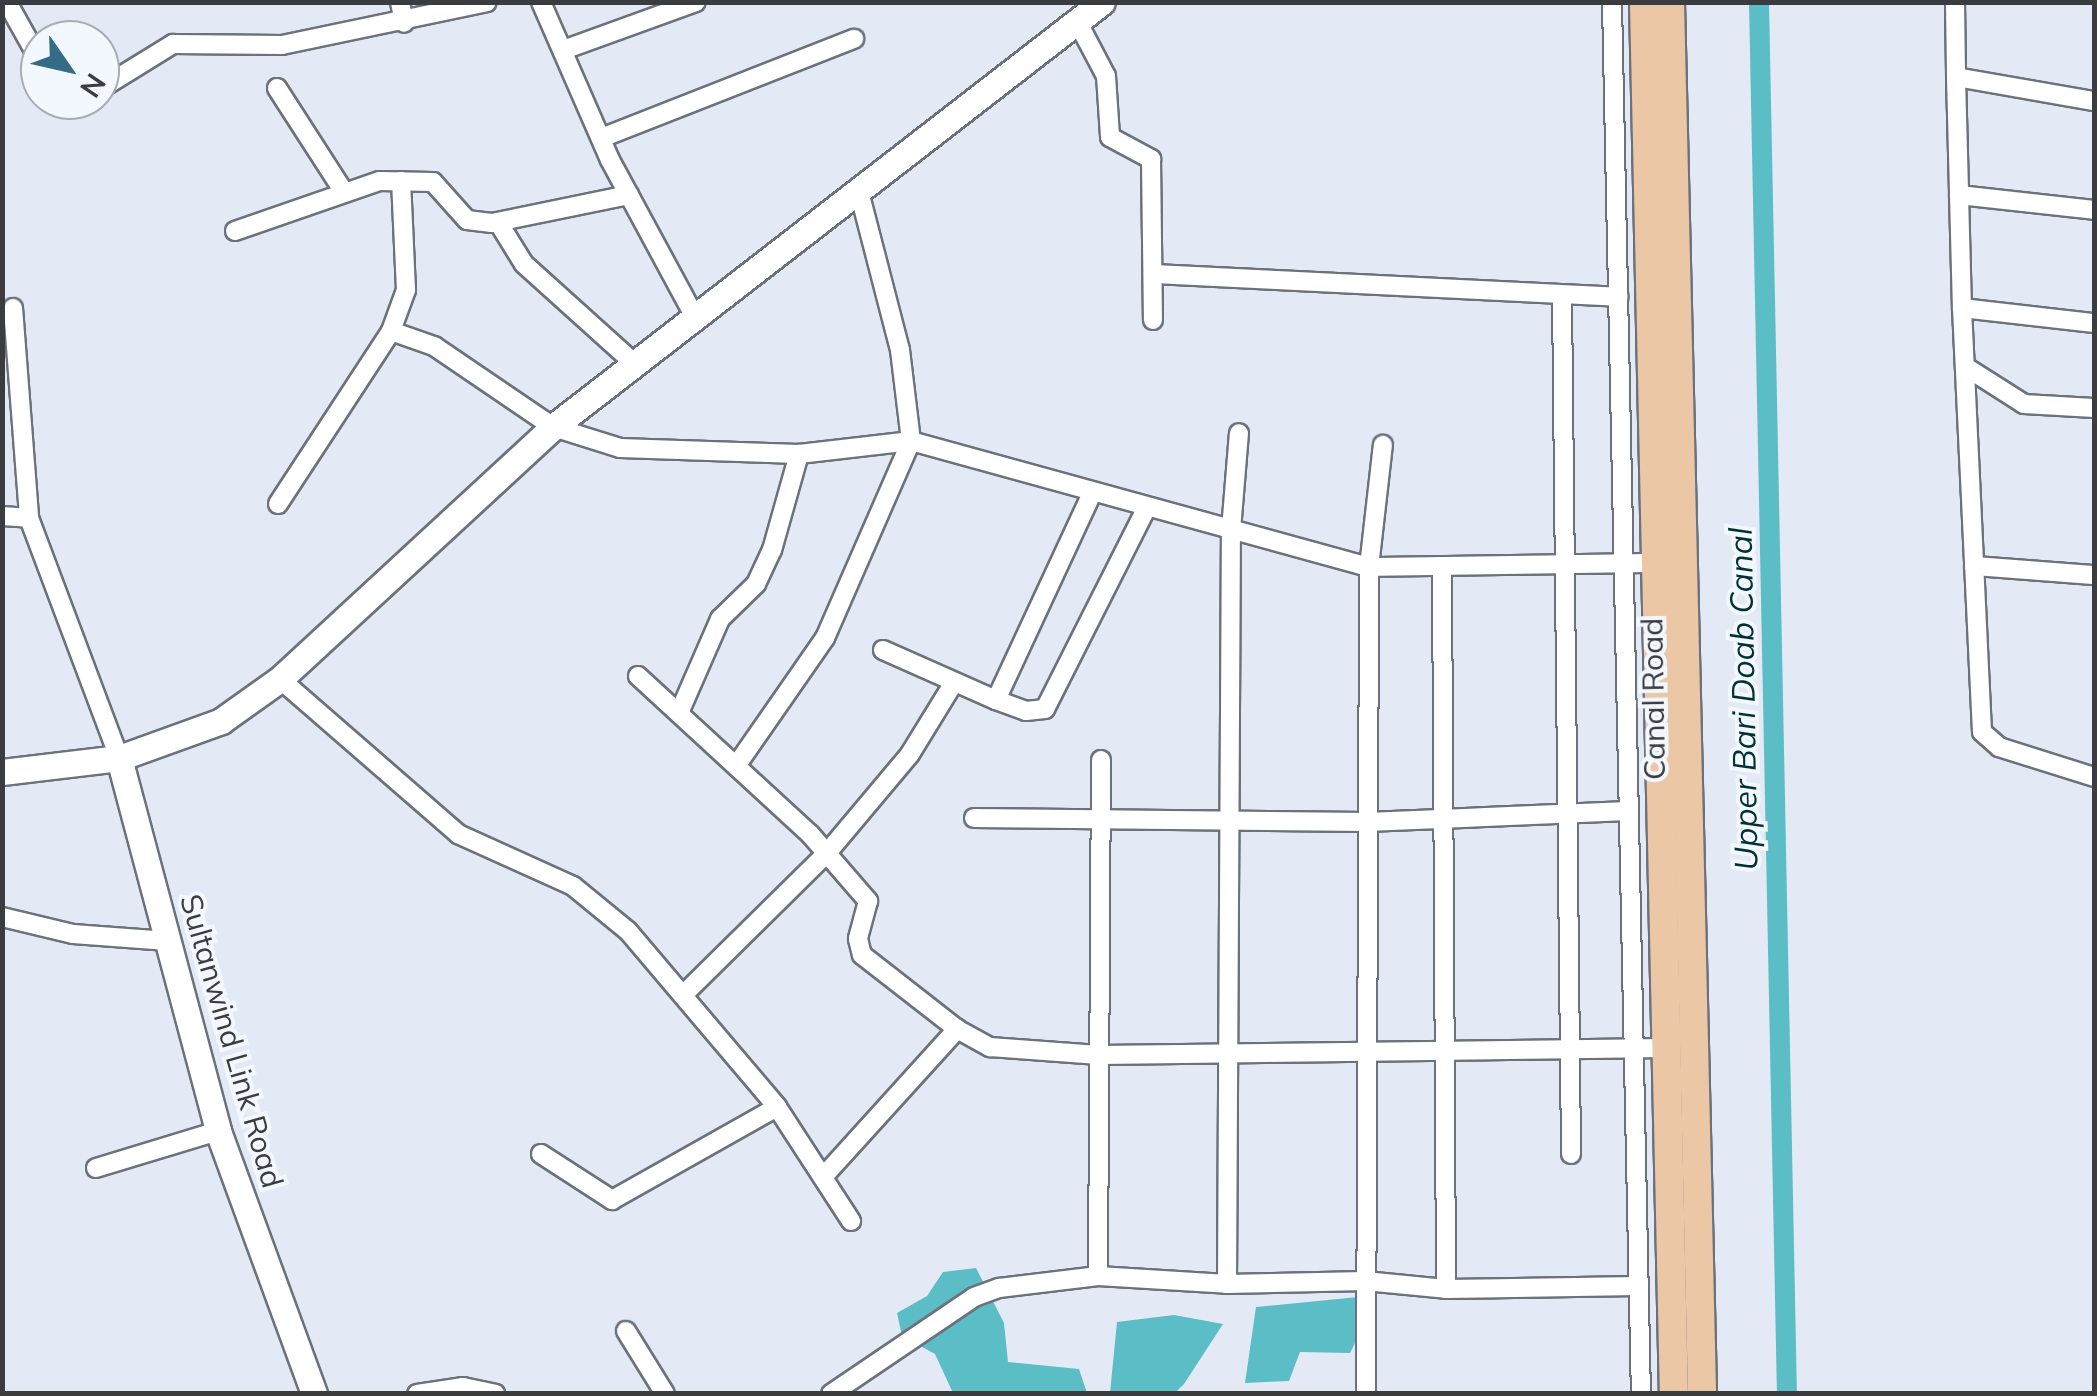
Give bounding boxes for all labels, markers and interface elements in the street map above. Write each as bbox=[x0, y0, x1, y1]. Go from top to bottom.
north arrow bbox=[20, 20, 120, 120]
text: N bbox=[73, 67, 114, 104]
water label: Upper Bari Doab Canal bbox=[1721, 527, 1765, 871]
street label: Canal Road bbox=[1634, 618, 1672, 780]
street label: Sultanwind Link Road bbox=[173, 890, 291, 1192]

